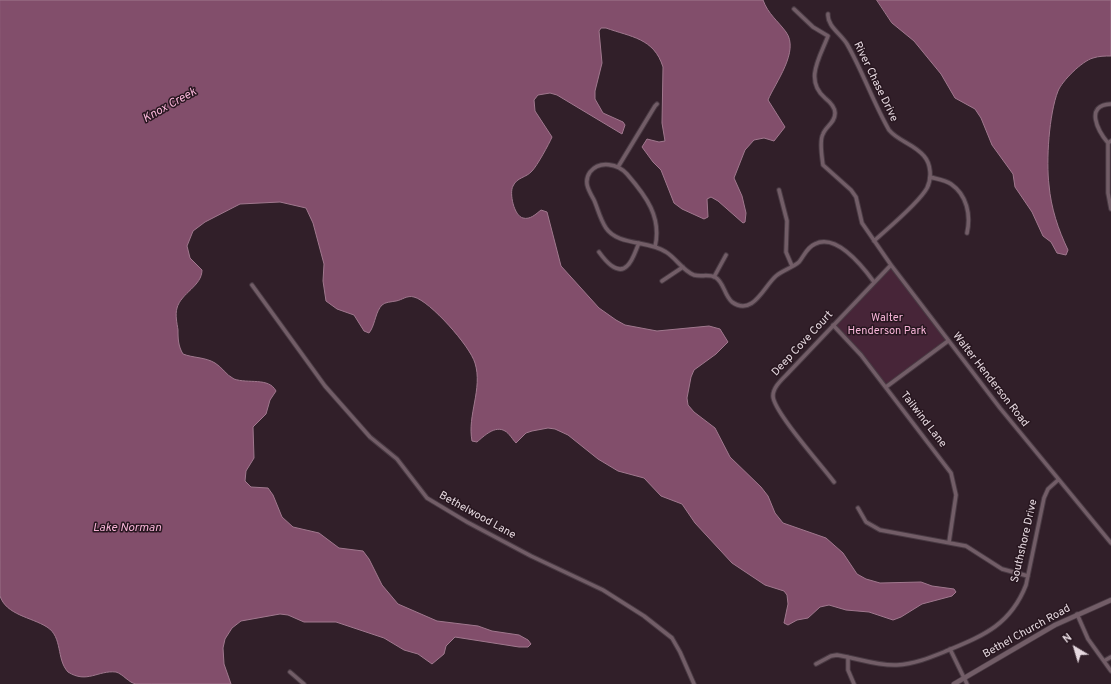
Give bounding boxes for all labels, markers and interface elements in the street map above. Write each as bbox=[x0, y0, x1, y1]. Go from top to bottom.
street label: River Chase Drive bbox=[850, 40, 900, 124]
water label: Knox Creek bbox=[141, 85, 199, 127]
street label: Deep Cove Court bbox=[770, 309, 836, 379]
park label: Walter Henderson Park bbox=[847, 312, 927, 338]
street label: Walter Henderson Road bbox=[949, 330, 1031, 430]
street label: Tailwind Lane bbox=[897, 389, 949, 451]
street label: Bethelwood Lane bbox=[436, 489, 518, 543]
street label: Southshore Drive bbox=[1009, 498, 1041, 584]
water label: Lake Norman bbox=[93, 522, 161, 536]
street label: Bethel Church Road bbox=[981, 602, 1073, 662]
north arrow bbox=[1055, 628, 1095, 668]
text: N bbox=[1060, 631, 1075, 646]

